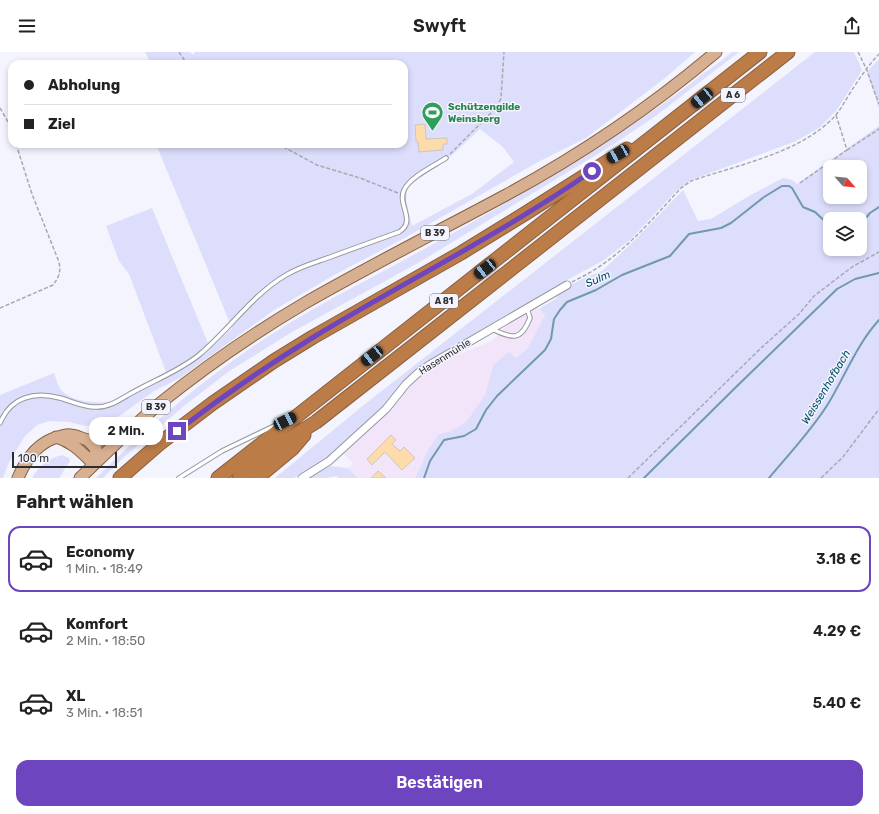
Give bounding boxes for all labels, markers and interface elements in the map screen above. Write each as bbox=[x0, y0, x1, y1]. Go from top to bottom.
icon: menu bbox=[16, 15, 38, 37]
text: Swyft bbox=[413, 15, 466, 37]
icon: share bbox=[841, 15, 863, 37]
text: Abholung bbox=[48, 76, 120, 94]
car bbox=[689, 86, 715, 110]
road number: A 6 bbox=[721, 88, 745, 102]
sports icon: Schützengilde Weinsberg bbox=[420, 100, 446, 133]
place label: Schützengilde Weinsberg bbox=[448, 101, 520, 125]
text: Ziel bbox=[48, 115, 75, 133]
car bbox=[605, 143, 631, 165]
north arrow bbox=[823, 160, 867, 204]
map controls bbox=[823, 160, 867, 256]
route start bbox=[583, 162, 601, 180]
button: layers bbox=[823, 212, 867, 256]
road number: B 39 bbox=[421, 226, 449, 240]
car bbox=[472, 257, 498, 281]
water label: Sulm bbox=[584, 268, 613, 290]
road number: A 81 bbox=[430, 294, 458, 308]
street label: Hasenmühle bbox=[417, 336, 473, 378]
car bbox=[359, 344, 385, 368]
water label: Weissenhofbach bbox=[799, 347, 853, 426]
road number: B 39 bbox=[142, 400, 170, 414]
car bbox=[272, 410, 298, 432]
callout: 2 Min. bbox=[89, 417, 163, 445]
route end bbox=[168, 422, 186, 440]
text: 2 Min. bbox=[107, 423, 145, 438]
scale bar bbox=[12, 450, 117, 469]
text: 100 m bbox=[18, 452, 49, 465]
text: Fahrt wählen bbox=[16, 491, 134, 513]
icon: car bbox=[18, 541, 54, 577]
text: Economy bbox=[66, 543, 135, 561]
text: 3.18 € bbox=[816, 550, 861, 568]
text: 1 Min. · 18:49 bbox=[66, 561, 143, 576]
icon: car bbox=[18, 613, 54, 649]
text: Komfort bbox=[66, 615, 128, 633]
text: 4.29 € bbox=[813, 622, 861, 640]
text: 2 Min. · 18:50 bbox=[66, 633, 145, 648]
icon: car bbox=[18, 685, 54, 721]
text: XL bbox=[66, 687, 85, 705]
text: 5.40 € bbox=[813, 694, 861, 712]
text: 3 Min. · 18:51 bbox=[66, 705, 143, 720]
button: Bestätigen bbox=[16, 760, 863, 806]

